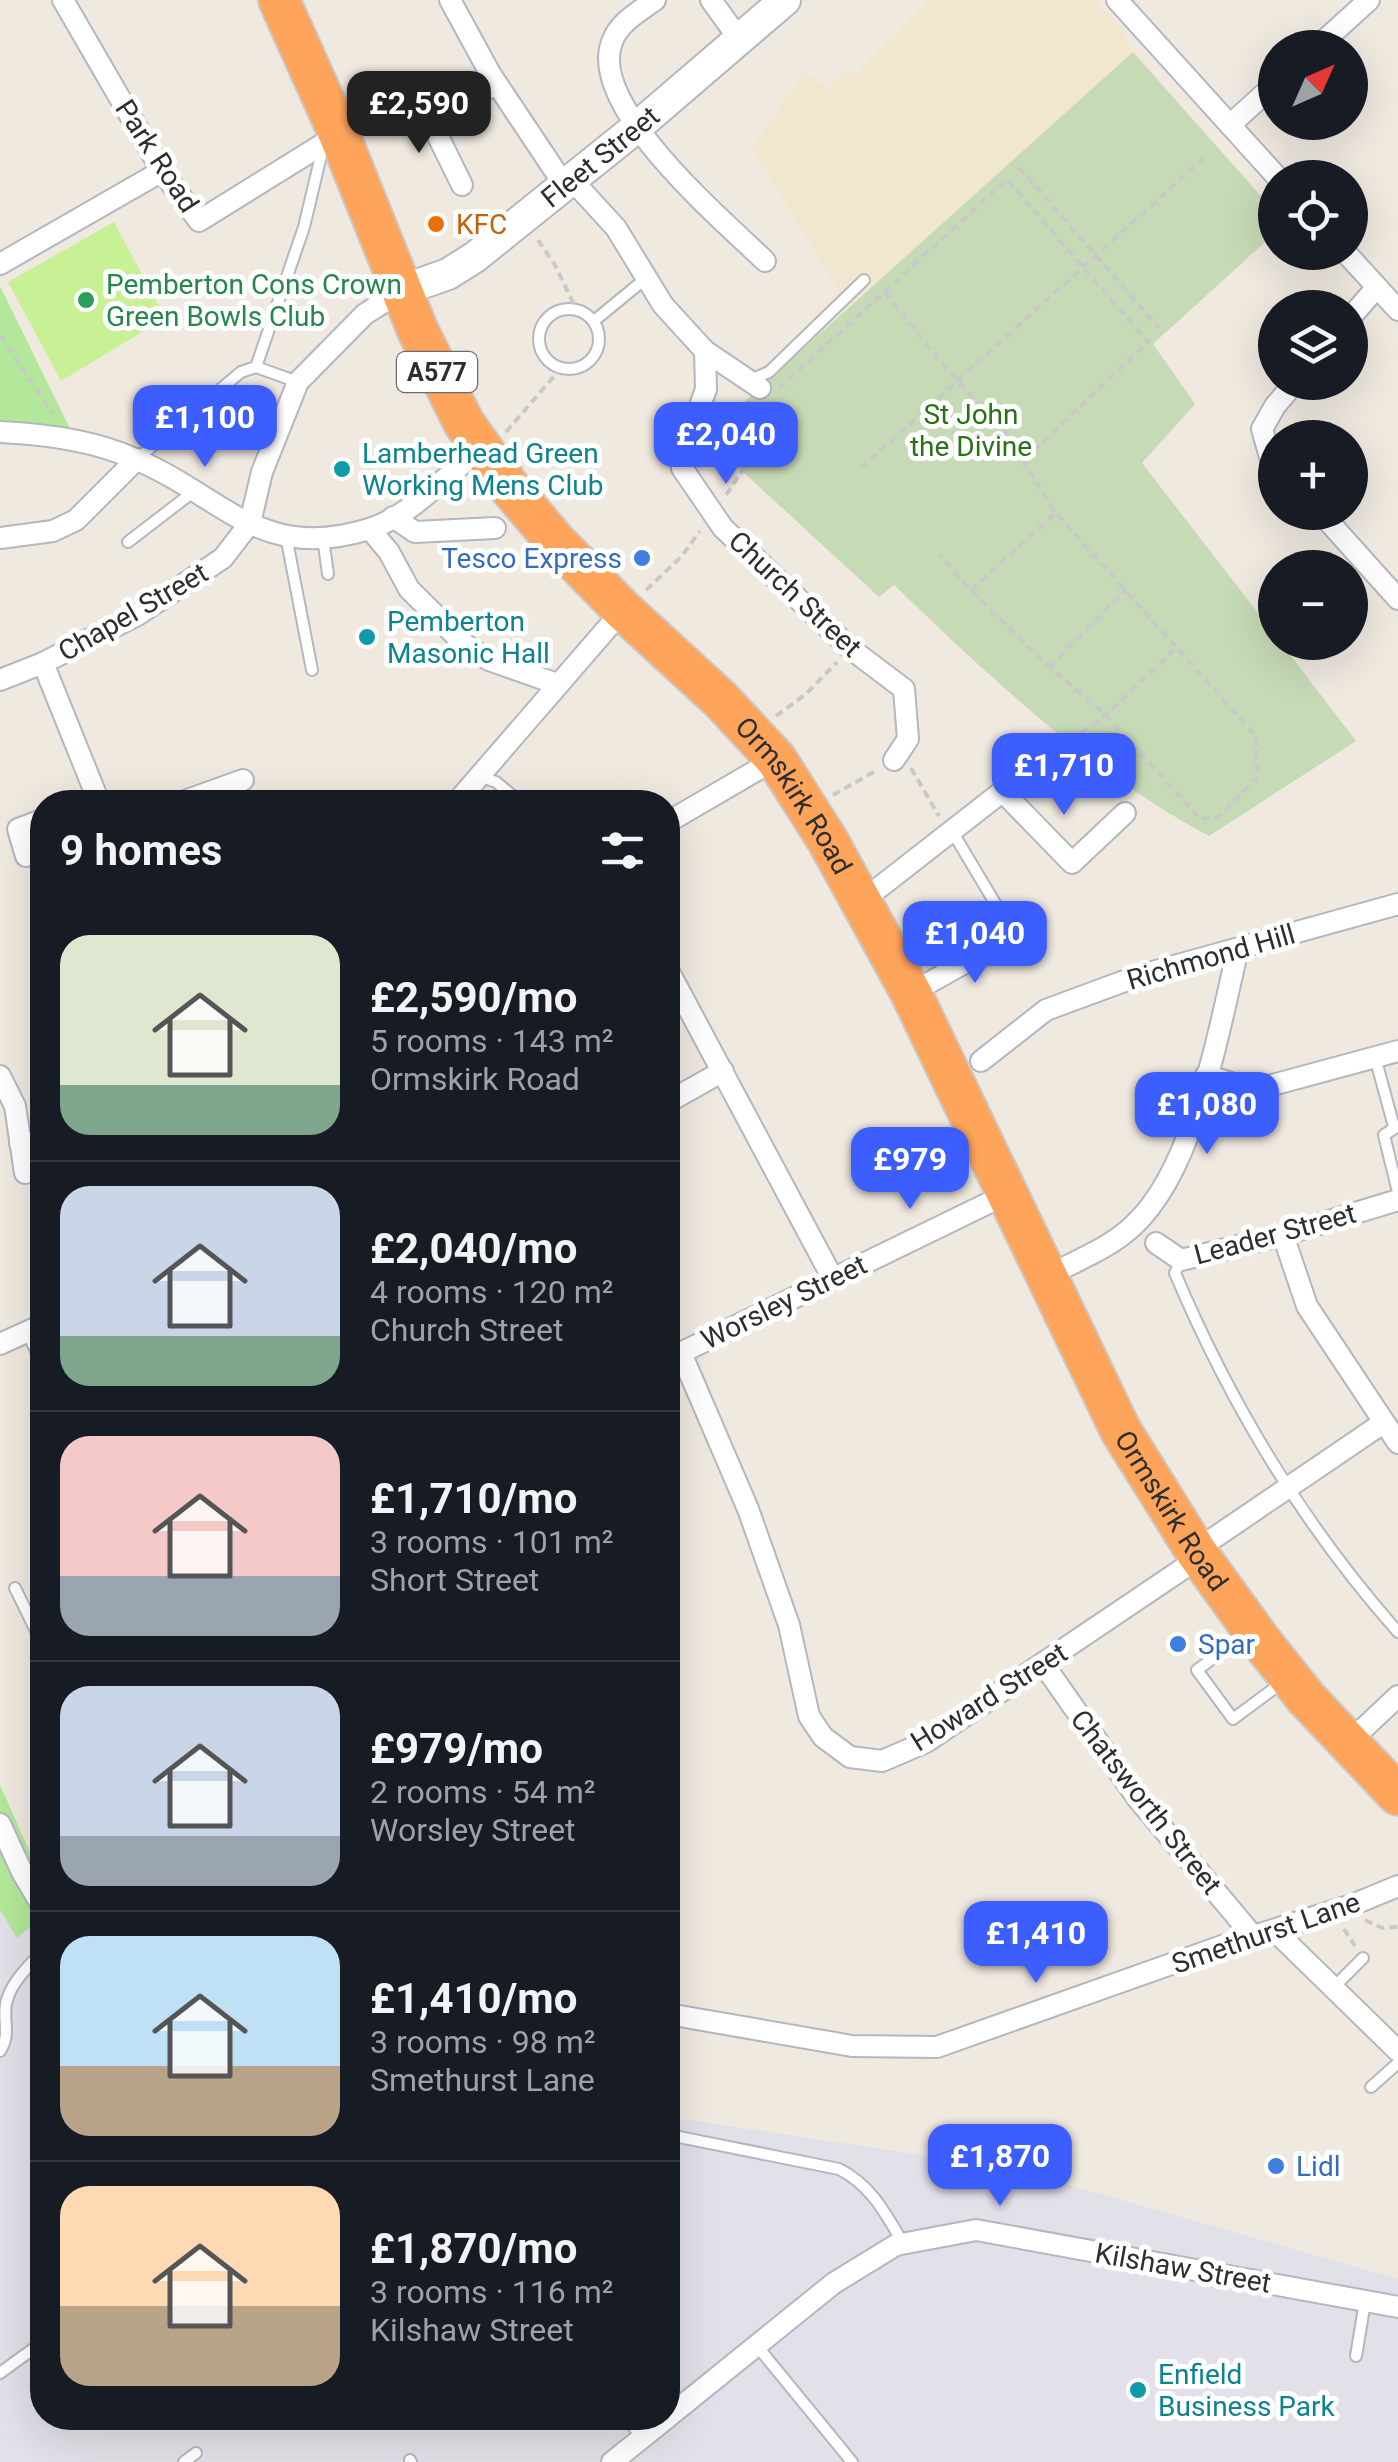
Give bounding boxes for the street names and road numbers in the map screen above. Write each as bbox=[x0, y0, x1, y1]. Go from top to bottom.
street label: Park Road bbox=[108, 93, 206, 219]
street label: Fleet Street bbox=[534, 99, 666, 214]
road number: A577 bbox=[397, 352, 477, 392]
street label: Church Street bbox=[722, 524, 868, 664]
street label: Chapel Street bbox=[52, 556, 214, 668]
street label: Ormskirk Road bbox=[729, 710, 859, 880]
street label: Richmond Hill bbox=[1123, 917, 1299, 997]
street label: Leader Street bbox=[1191, 1197, 1359, 1271]
street label: Worsley Street bbox=[696, 1248, 872, 1356]
street label: Ormskirk Road bbox=[1108, 1424, 1235, 1597]
street label: Howard Street bbox=[905, 1636, 1073, 1758]
street label: Chatsworth Street bbox=[1064, 1703, 1228, 1901]
street label: Smethurst Lane bbox=[1168, 1885, 1364, 1981]
street label: Kilshaw Street bbox=[1092, 2236, 1274, 2300]

